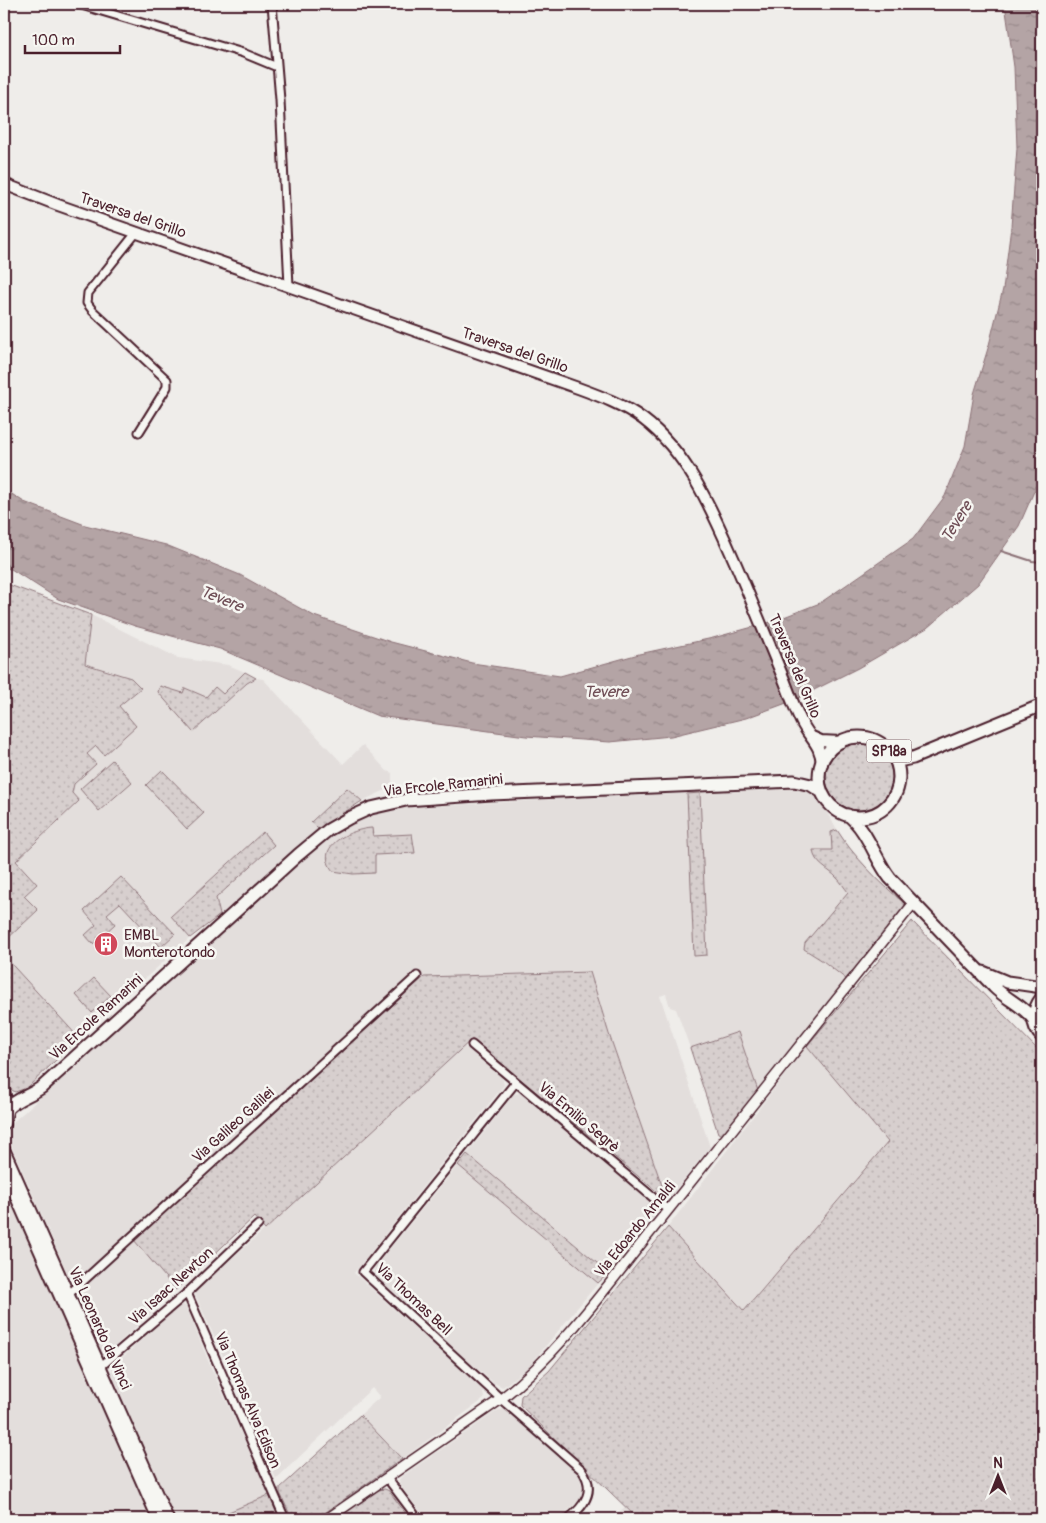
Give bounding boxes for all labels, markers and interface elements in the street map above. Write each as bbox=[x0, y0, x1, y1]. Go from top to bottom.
scale bar bbox=[25, 22, 120, 54]
text: 100 m bbox=[32, 31, 75, 50]
street label: Traversa del Grillo bbox=[77, 188, 189, 243]
street label: Traversa del Grillo bbox=[459, 323, 571, 378]
water label: Tevere bbox=[937, 496, 978, 546]
water label: Tevere bbox=[197, 581, 248, 617]
street label: Traversa del Grillo bbox=[764, 611, 825, 721]
water label: Tevere bbox=[584, 682, 630, 702]
road number: SP18a bbox=[866, 739, 912, 762]
street label: Via Ercole Ramarini bbox=[382, 770, 504, 801]
place label: EMBL Monterotondo bbox=[124, 926, 215, 962]
building icon: EMBL Monterotondo bbox=[93, 931, 119, 957]
street label: Via Ercole Ramarini bbox=[45, 970, 147, 1065]
street label: Via Emilio Segrè bbox=[534, 1078, 623, 1157]
street label: Via Galileo Galilei bbox=[188, 1083, 279, 1167]
street label: Via Edoardo Amaldi bbox=[591, 1177, 680, 1281]
street label: Via Isaac Newton bbox=[125, 1243, 218, 1329]
street label: Via Thomas Bell bbox=[371, 1259, 456, 1340]
street label: Via Leonardo da Vinci bbox=[64, 1264, 135, 1393]
street label: Via Thomas Alva Edison bbox=[210, 1329, 285, 1471]
north arrow bbox=[974, 1450, 1024, 1500]
text: N bbox=[993, 1455, 1003, 1472]

